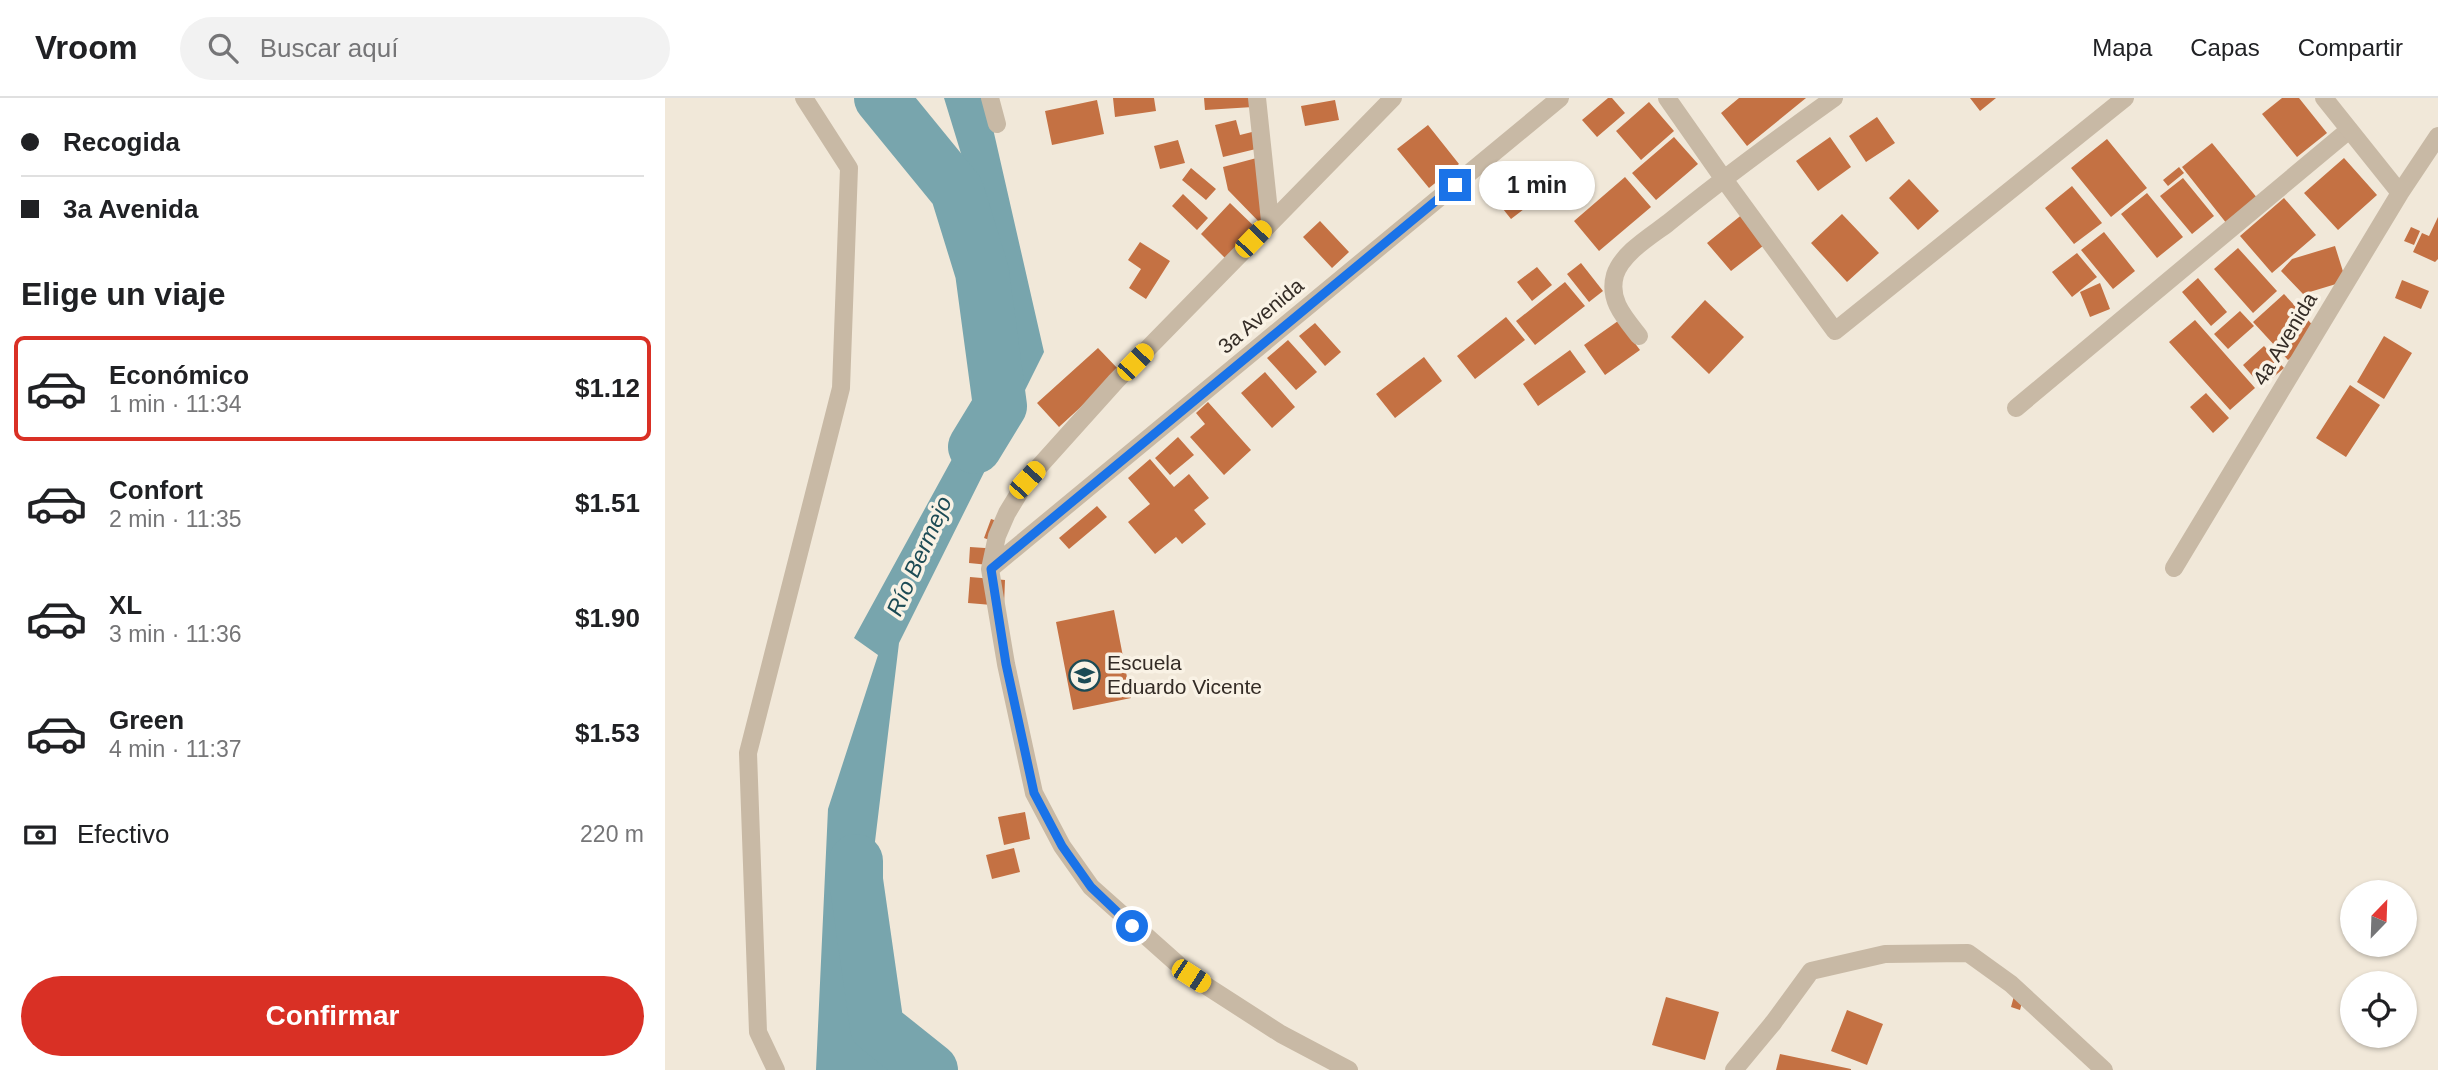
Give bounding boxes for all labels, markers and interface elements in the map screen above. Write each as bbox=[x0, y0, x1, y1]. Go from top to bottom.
search box bbox=[180, 17, 670, 80]
text: Vroom bbox=[35, 29, 138, 66]
icon: search bbox=[204, 29, 242, 67]
text: Buscar aquí bbox=[260, 33, 398, 63]
text: Mapa bbox=[2092, 34, 2152, 61]
text: Capas bbox=[2190, 34, 2260, 61]
text: Compartir bbox=[2298, 34, 2403, 61]
text: Recogida bbox=[63, 127, 180, 157]
callout: 1 min bbox=[1479, 160, 1595, 210]
route end bbox=[1439, 169, 1471, 201]
text: 1 min bbox=[1507, 172, 1567, 198]
text: 3a Avenida bbox=[63, 194, 198, 224]
car bbox=[1231, 217, 1276, 261]
street label: 3a Avenida bbox=[1214, 273, 1308, 358]
text: Elige un viaje bbox=[21, 276, 226, 312]
street label: 4a Avenida bbox=[2248, 288, 2321, 389]
car bbox=[1113, 340, 1158, 384]
icon: car bbox=[25, 357, 88, 420]
text: Económico bbox=[109, 360, 249, 390]
text: $1.12 bbox=[575, 373, 640, 403]
text: 1 min · 11:34 bbox=[109, 391, 242, 417]
car bbox=[1006, 457, 1049, 503]
icon: car bbox=[25, 472, 88, 535]
text: Confort bbox=[109, 475, 203, 505]
text: $1.51 bbox=[575, 488, 640, 518]
water label: Río Bermejo bbox=[881, 492, 957, 620]
text: 2 min · 11:35 bbox=[109, 506, 242, 532]
icon: car bbox=[25, 587, 88, 650]
text: XL bbox=[109, 590, 142, 620]
text: $1.90 bbox=[575, 603, 640, 633]
text: 3 min · 11:36 bbox=[109, 621, 242, 647]
place label: Escuela Eduardo Vicente bbox=[1107, 651, 1262, 698]
school or university icon: Escuela Eduardo Vicente bbox=[1067, 658, 1101, 692]
icon: car bbox=[25, 702, 88, 765]
text: Green bbox=[109, 705, 184, 735]
text: $1.53 bbox=[575, 718, 640, 748]
text: 4 min · 11:37 bbox=[109, 736, 242, 762]
icon: cash bbox=[21, 816, 59, 854]
text: Efectivo bbox=[77, 819, 170, 849]
text: 220 m bbox=[580, 821, 644, 847]
north arrow bbox=[2340, 880, 2417, 957]
map controls bbox=[2340, 880, 2417, 1048]
route start bbox=[1116, 910, 1148, 942]
car bbox=[1168, 956, 1215, 996]
button: locate bbox=[2340, 971, 2417, 1048]
button: Confirmar bbox=[21, 976, 644, 1056]

